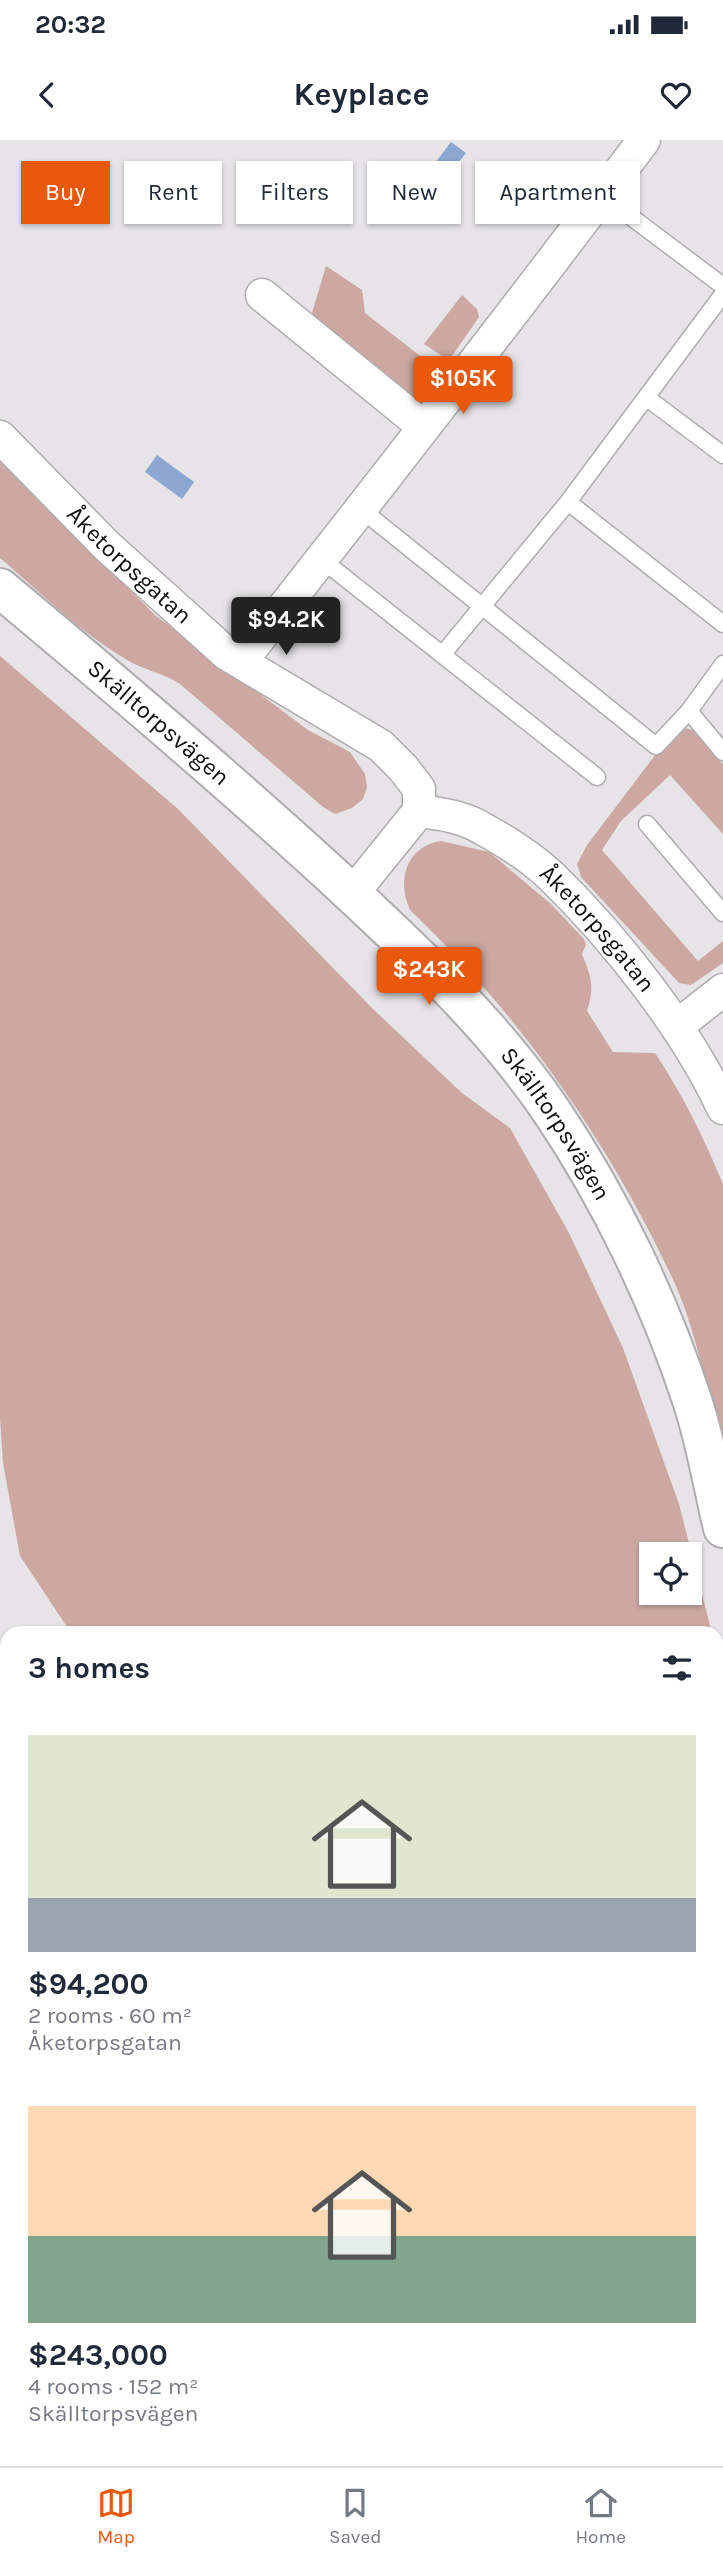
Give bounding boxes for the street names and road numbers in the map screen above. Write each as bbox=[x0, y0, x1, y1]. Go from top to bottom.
street label: Åketorpsgatan bbox=[61, 499, 198, 630]
street label: Skälltorpsvägen bbox=[82, 654, 235, 791]
street label: Åketorpsgatan bbox=[534, 858, 661, 998]
street label: Skälltorpsvägen bbox=[495, 1042, 617, 1205]

